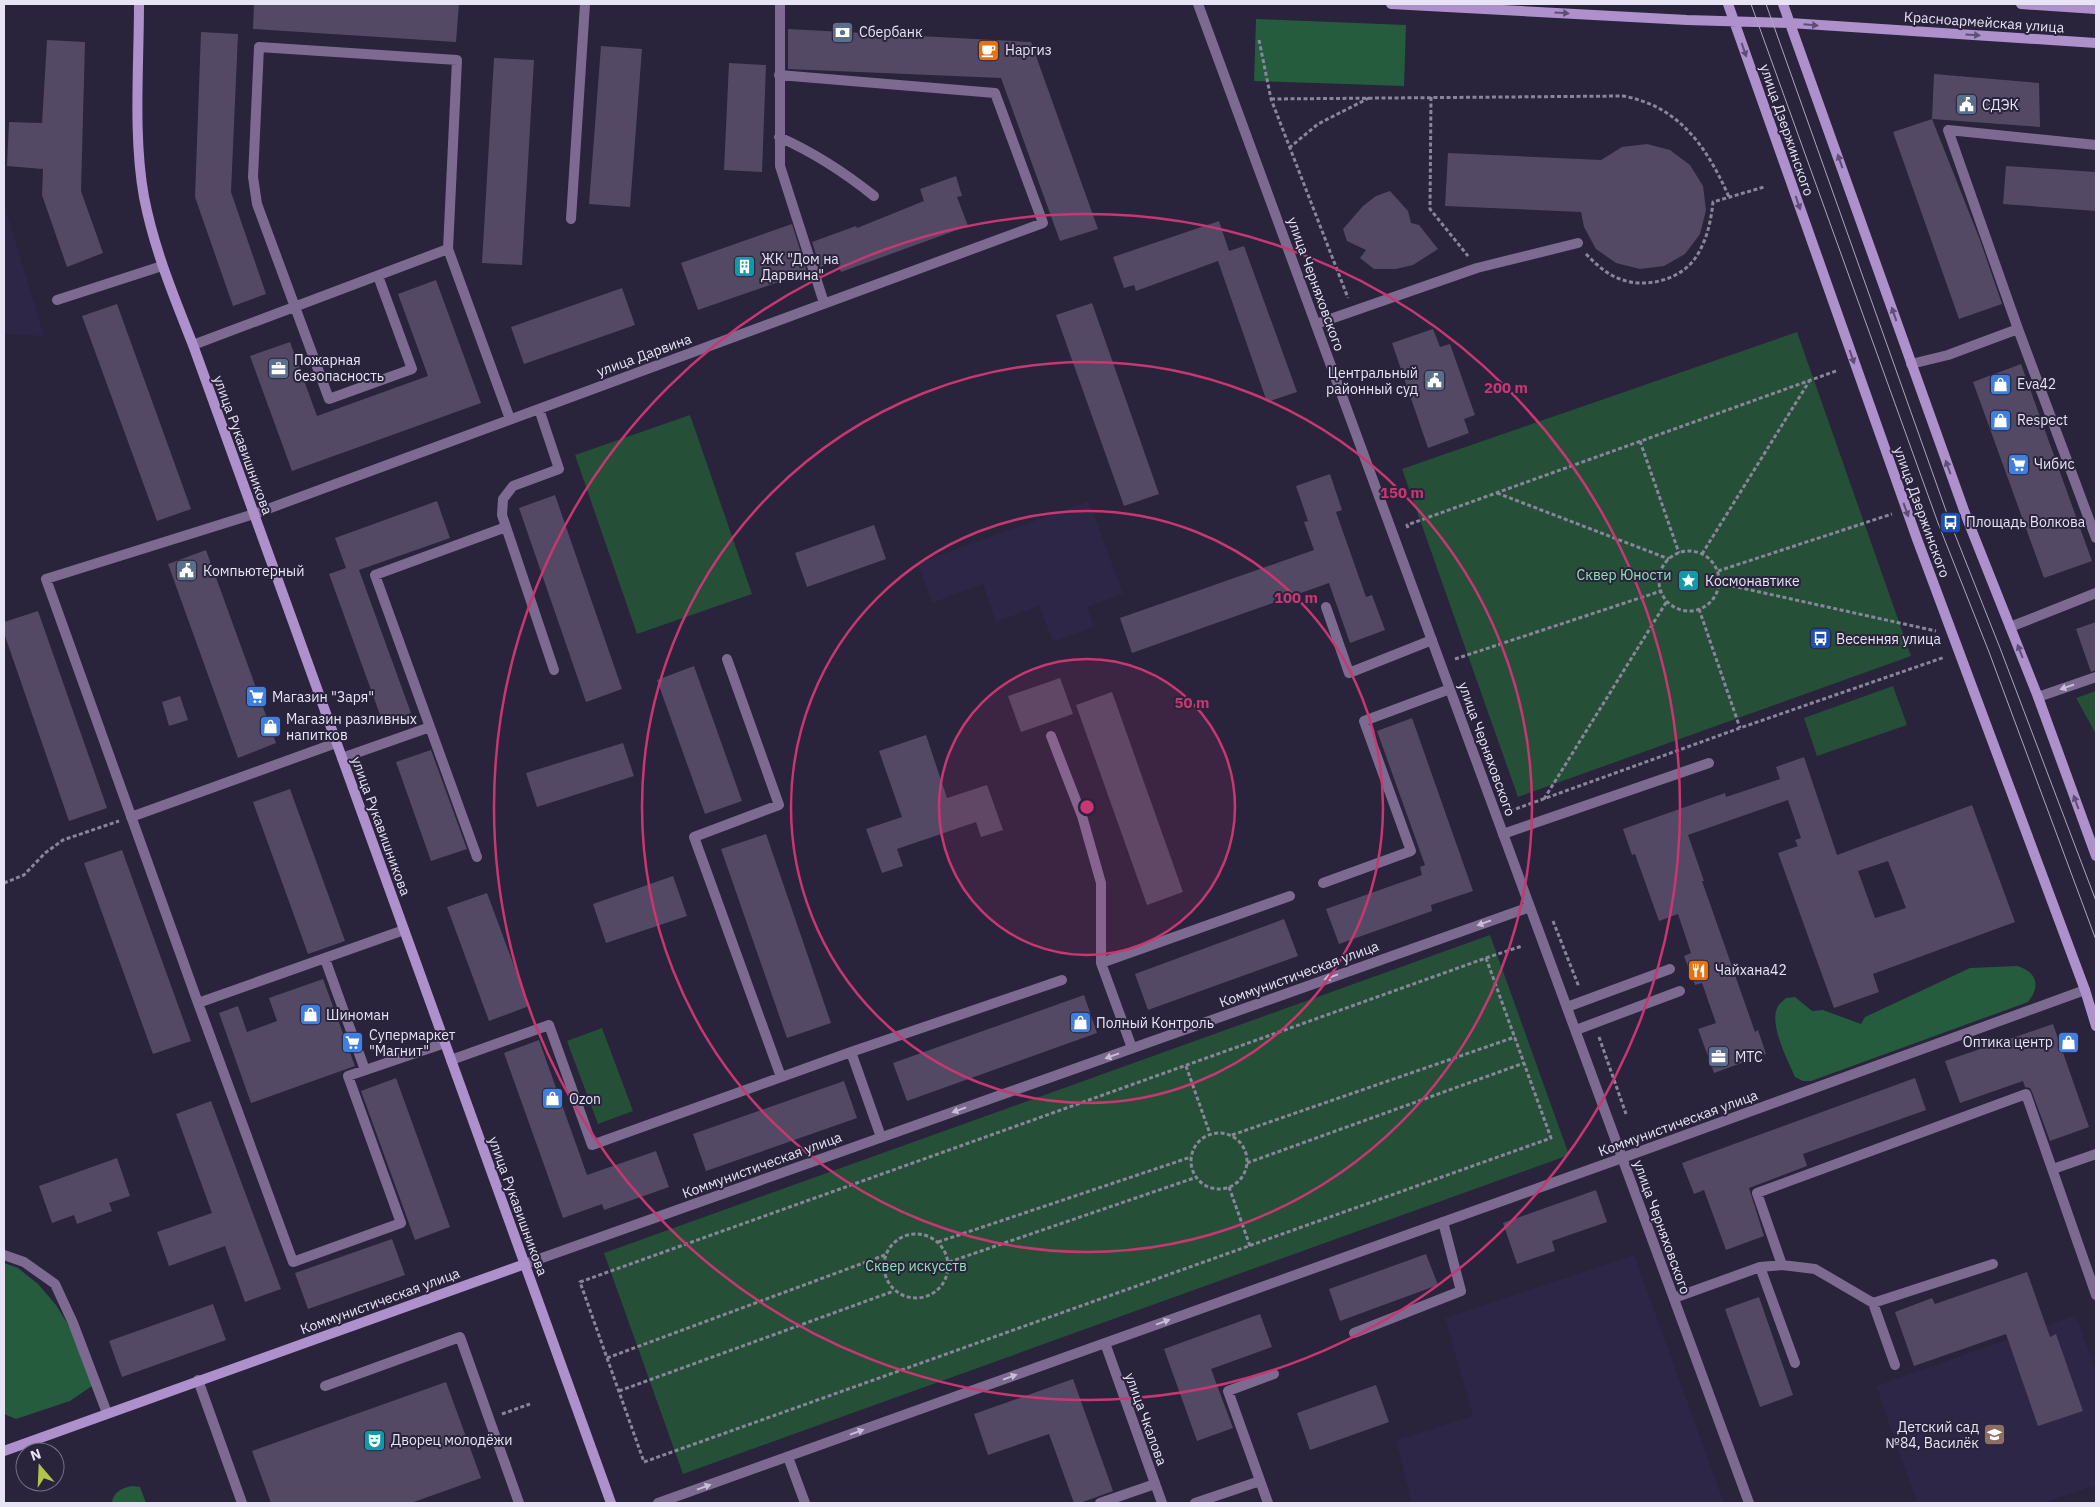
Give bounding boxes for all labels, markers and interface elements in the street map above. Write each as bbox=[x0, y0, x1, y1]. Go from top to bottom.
street label: Красноармейская улица bbox=[1903, 7, 2065, 37]
one-way arrow bbox=[1554, 10, 1570, 18]
bank icon: Сбербанк bbox=[831, 20, 855, 44]
one-way arrow bbox=[1804, 21, 1820, 29]
place label: Сбербанк bbox=[859, 23, 923, 41]
one-way arrow bbox=[1966, 31, 1982, 39]
cafe icon: Наргиз bbox=[977, 38, 1001, 62]
place label: Наргиз bbox=[1005, 41, 1052, 59]
one-way arrow bbox=[1740, 43, 1748, 58]
street label: улица Дзержинского bbox=[1756, 62, 1818, 198]
public building icon: СДЭК bbox=[1954, 93, 1978, 117]
place label: СДЭК bbox=[1982, 96, 2019, 114]
one-way arrow bbox=[1836, 153, 1844, 168]
one-way arrow bbox=[1794, 196, 1802, 211]
street label: улица Черняховского bbox=[1283, 215, 1349, 354]
place label: ЖК "Дом на Дарвина" bbox=[761, 250, 839, 284]
building icon: ЖК "Дом на Дарвина" bbox=[733, 255, 757, 279]
one-way arrow bbox=[1890, 306, 1898, 321]
street label: улица Дарвина bbox=[594, 329, 694, 380]
one-way arrow bbox=[1848, 349, 1856, 364]
place label: Пожарная безопасность bbox=[294, 351, 384, 385]
office icon: Пожарная безопасность bbox=[266, 356, 290, 380]
place label: Центральный районный суд bbox=[1326, 364, 1418, 398]
public building icon: Центральный районный суд bbox=[1422, 369, 1446, 393]
shop icon: Eva42 bbox=[1989, 372, 2013, 396]
street label: улица Рукавишникова bbox=[209, 373, 277, 518]
place label: Eva42 bbox=[2017, 375, 2056, 393]
text: 200 m bbox=[1484, 378, 1528, 397]
shop icon: Respect bbox=[1989, 408, 2013, 432]
place label: Respect bbox=[2017, 411, 2068, 429]
street label: улица Дзержинского bbox=[1890, 444, 1954, 580]
supermarket icon: Чибис bbox=[2006, 452, 2030, 476]
place label: Чибис bbox=[2034, 455, 2074, 473]
one-way arrow bbox=[1944, 459, 1952, 474]
text: 150 m bbox=[1380, 483, 1424, 502]
one-way arrow bbox=[1903, 502, 1910, 517]
bus stop icon: Площадь Волкова bbox=[1938, 510, 1962, 534]
place label: Площадь Волкова bbox=[1966, 513, 2086, 531]
public building icon: Компьютерный bbox=[175, 559, 199, 583]
place label: Компьютерный bbox=[203, 562, 304, 580]
park label: Сквер Юности bbox=[1577, 566, 1671, 584]
place icon: Космонавтике bbox=[1677, 569, 1701, 593]
place label: Космонавтике bbox=[1705, 572, 1800, 590]
text: 100 m bbox=[1274, 588, 1318, 607]
bus stop icon: Весенняя улица bbox=[1808, 627, 1832, 651]
place label: Весенняя улица bbox=[1836, 630, 1942, 648]
one-way arrow bbox=[2016, 643, 2024, 658]
street label: улица Черняховского bbox=[1454, 680, 1520, 819]
one-way arrow bbox=[2059, 683, 2074, 691]
supermarket icon: Магазин "Заря" bbox=[244, 685, 268, 709]
place label: Магазин "Заря" bbox=[272, 688, 374, 706]
text: 50 m bbox=[1175, 693, 1209, 712]
place label: Магазин разливных напитков bbox=[286, 710, 417, 744]
shop icon: Магазин разливных напитков bbox=[258, 715, 282, 739]
street label: улица Рукавишникова bbox=[347, 754, 415, 899]
one-way arrow bbox=[2072, 794, 2080, 809]
centre of rings bbox=[1078, 798, 1096, 816]
one-way arrow bbox=[1476, 919, 1491, 927]
street label: Коммунистическая улица bbox=[1217, 937, 1382, 1011]
restaurant icon: Чайхана42 bbox=[1687, 958, 1711, 982]
place label: Чайхана42 bbox=[1715, 961, 1787, 979]
one-way arrow bbox=[1323, 974, 1338, 982]
shop icon: Шиноман bbox=[298, 1003, 322, 1027]
place label: Шиноман bbox=[326, 1006, 389, 1024]
shop icon: Полный Контроль bbox=[1068, 1011, 1092, 1035]
place label: Полный Контроль bbox=[1096, 1014, 1214, 1032]
place label: Супермаркет "Магнит" bbox=[369, 1026, 456, 1060]
shop icon: Оптика центр bbox=[2057, 1030, 2081, 1054]
supermarket icon: Супермаркет "Магнит" bbox=[341, 1031, 365, 1055]
place label: Оптика центр bbox=[1963, 1033, 2053, 1051]
office icon: МТС bbox=[1707, 1045, 1731, 1069]
place label: МТС bbox=[1735, 1048, 1763, 1066]
one-way arrow bbox=[1104, 1052, 1119, 1060]
street label: Коммунистическая улица bbox=[1596, 1086, 1761, 1160]
shop icon: Ozon bbox=[541, 1087, 565, 1111]
place label: Ozon bbox=[569, 1090, 601, 1108]
one-way arrow bbox=[951, 1107, 966, 1114]
street label: Коммунистическая улица bbox=[680, 1128, 845, 1202]
street label: улица Рукавишникова bbox=[484, 1134, 552, 1279]
street label: улица Черняховского bbox=[1629, 1158, 1695, 1297]
park label: Сквер искусств bbox=[865, 1257, 967, 1275]
street label: Коммунистическая улица bbox=[298, 1264, 463, 1338]
one-way arrow bbox=[1156, 1318, 1171, 1326]
street label: улица Чкалова bbox=[1121, 1370, 1171, 1468]
one-way arrow bbox=[1003, 1373, 1018, 1381]
place label: Детский сад №84, Василёк bbox=[1886, 1418, 1979, 1452]
school or university icon: Детский сад №84, Василёк bbox=[1983, 1423, 2007, 1447]
theatre icon: Дворец молодёжи bbox=[363, 1428, 387, 1452]
one-way arrow bbox=[850, 1428, 865, 1436]
place label: Дворец молодёжи bbox=[391, 1431, 512, 1449]
north arrow bbox=[15, 1442, 65, 1492]
text: N bbox=[28, 1445, 43, 1465]
one-way arrow bbox=[697, 1483, 712, 1490]

